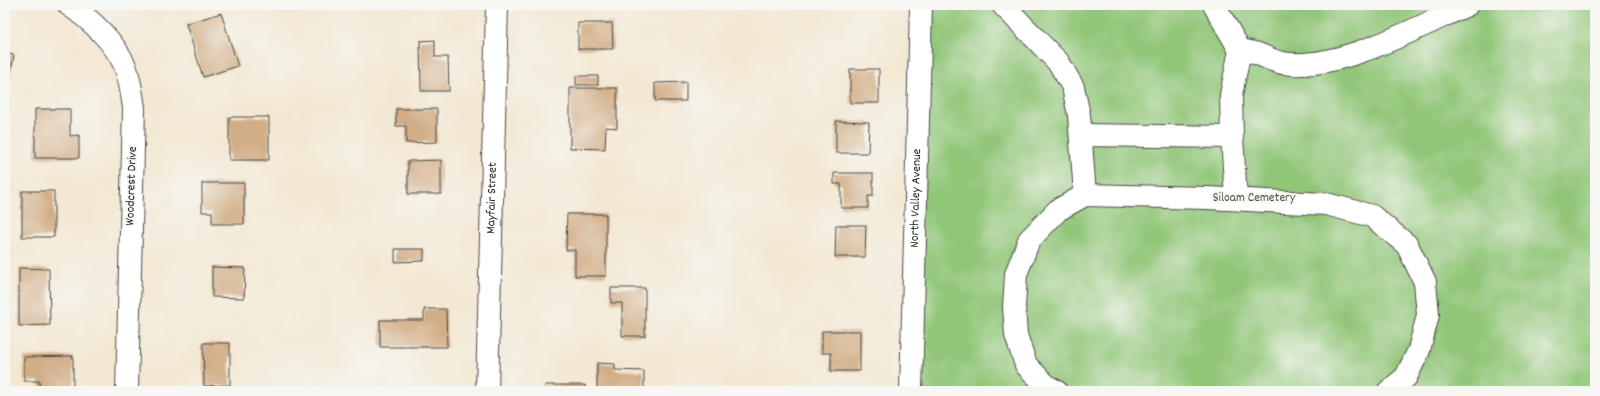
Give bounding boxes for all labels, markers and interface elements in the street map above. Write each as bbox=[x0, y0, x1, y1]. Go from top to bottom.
street label: Woodcrest Drive bbox=[121, 146, 143, 226]
street label: North Valley Avenue bbox=[905, 148, 927, 248]
street label: Mayfair Street bbox=[482, 162, 502, 234]
park label: Siloam Cemetery bbox=[1213, 189, 1296, 208]

